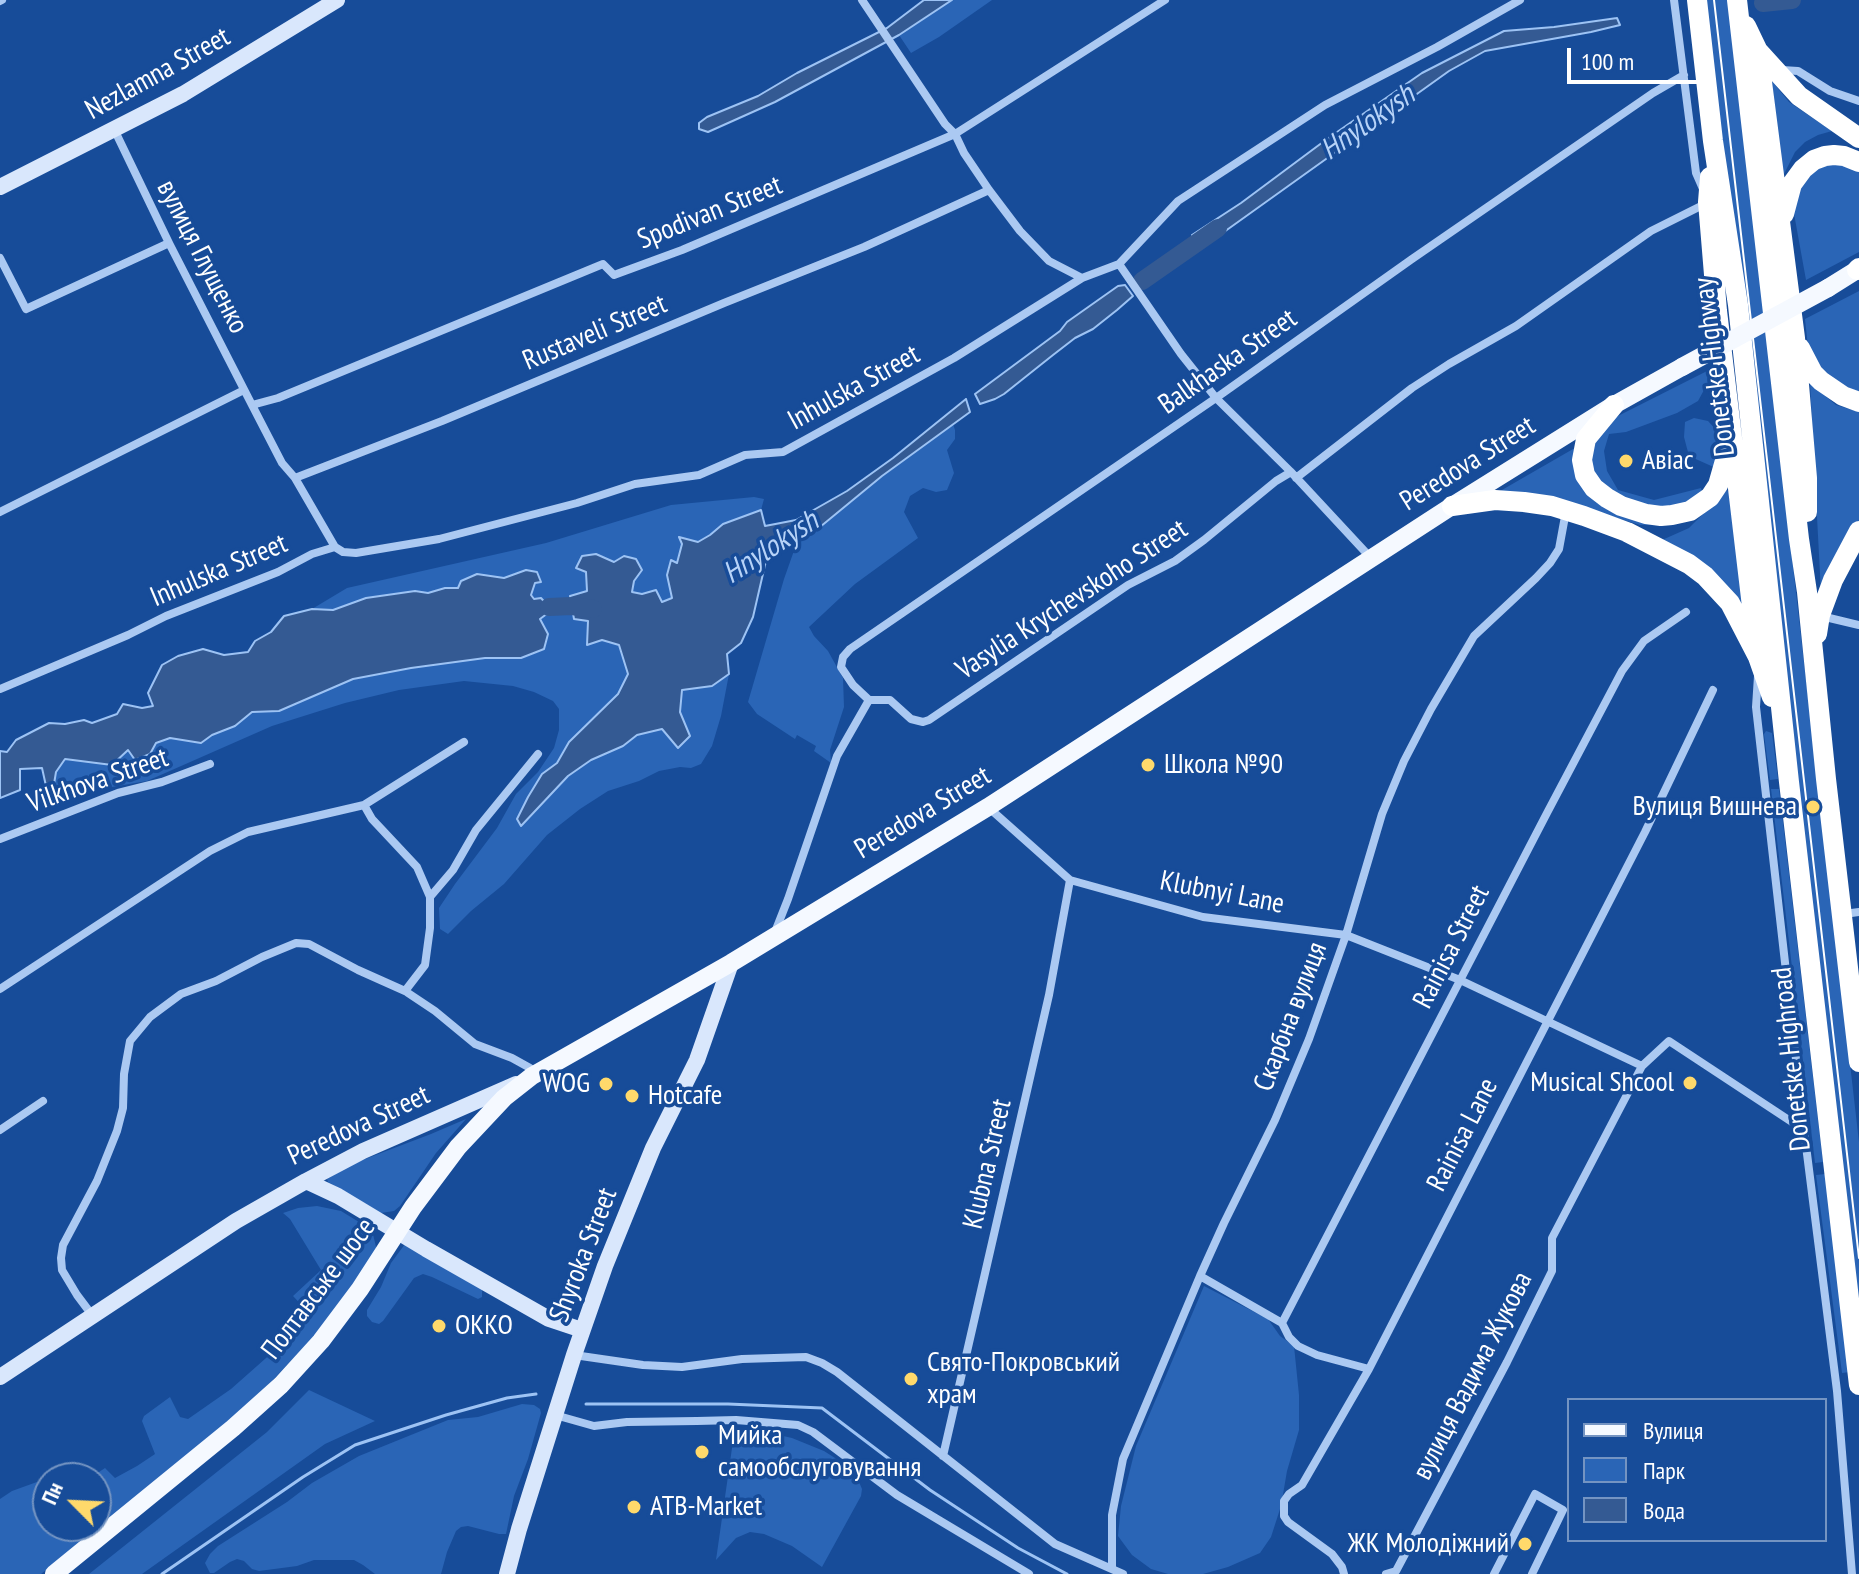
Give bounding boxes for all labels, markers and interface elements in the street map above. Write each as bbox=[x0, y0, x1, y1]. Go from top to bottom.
street label: Nezlamna Street bbox=[80, 21, 236, 127]
scale bar bbox=[1571, 32, 1715, 82]
text: 100 m bbox=[1581, 46, 1634, 77]
water label: Hnylokysh bbox=[1314, 78, 1422, 168]
street label: Spodivan Street bbox=[633, 169, 787, 257]
street label: вулиця Глущенко bbox=[149, 175, 255, 339]
street label: Donetske Highway bbox=[1687, 276, 1743, 458]
street label: Rustaveli Street bbox=[518, 288, 672, 378]
street label: Balkhaska Street bbox=[1153, 302, 1303, 422]
street label: Inhulska Street bbox=[782, 338, 926, 438]
street label: Peredova Street bbox=[1394, 409, 1542, 519]
place label: Авіас bbox=[1642, 444, 1694, 478]
marker: Авіас bbox=[1617, 452, 1635, 470]
water label: Hnylokysh bbox=[716, 504, 826, 592]
street label: Vasylia Krychevskoho Street bbox=[950, 513, 1194, 687]
street label: Inhulska Street bbox=[146, 527, 292, 615]
street label: Vilkhova Street bbox=[23, 741, 173, 821]
place label: Школа №90 bbox=[1164, 748, 1283, 782]
marker: Школа №90 bbox=[1139, 756, 1157, 774]
street label: Peredova Street bbox=[849, 759, 997, 867]
place label: Вулиця Вишнева bbox=[1633, 790, 1797, 824]
marker: Вулиця Вишнева bbox=[1804, 798, 1822, 816]
street label: Klubnyi Lane bbox=[1157, 865, 1287, 921]
street label: Rainisa Street bbox=[1407, 880, 1497, 1014]
street label: Скарбна вулиця bbox=[1247, 938, 1335, 1096]
street label: Donetske Highroad bbox=[1766, 966, 1818, 1152]
place label: Musical Shcool bbox=[1530, 1066, 1674, 1100]
place label: WOG bbox=[543, 1067, 590, 1101]
street label: Rainisa Lane bbox=[1420, 1073, 1506, 1197]
marker: Musical Shcool bbox=[1681, 1074, 1699, 1092]
marker: WOG bbox=[597, 1075, 615, 1093]
street label: Peredova Street bbox=[283, 1079, 435, 1173]
place label: Hotcafe bbox=[648, 1079, 722, 1113]
marker: Hotcafe bbox=[623, 1087, 641, 1105]
street label: Klubna Street bbox=[957, 1096, 1019, 1232]
street label: Shyroka Street bbox=[543, 1183, 625, 1327]
street label: Полтавське шосе bbox=[255, 1212, 383, 1366]
street label: вулиця Вадима Жукова bbox=[1406, 1266, 1540, 1486]
place label: OKKO bbox=[455, 1309, 513, 1343]
marker: OKKO bbox=[430, 1317, 448, 1335]
place label: Свято-Покровський храм bbox=[927, 1346, 1120, 1412]
marker: Свято-Покровський храм bbox=[902, 1370, 920, 1388]
legend bbox=[1567, 1398, 1827, 1542]
text: Вулиця bbox=[1643, 1415, 1703, 1446]
place label: Мийка самообслуговування bbox=[718, 1419, 921, 1485]
marker: Мийка самообслуговування bbox=[693, 1443, 711, 1461]
text: Парк bbox=[1643, 1455, 1685, 1486]
north arrow bbox=[32, 1462, 112, 1542]
text: Пн bbox=[35, 1478, 69, 1508]
place label: ATB-Market bbox=[650, 1490, 762, 1524]
text: Вода bbox=[1643, 1495, 1685, 1526]
marker: ATB-Market bbox=[625, 1498, 643, 1516]
place label: ЖК Молодіжний bbox=[1347, 1527, 1509, 1561]
marker: ЖК Молодіжний bbox=[1516, 1535, 1534, 1553]

